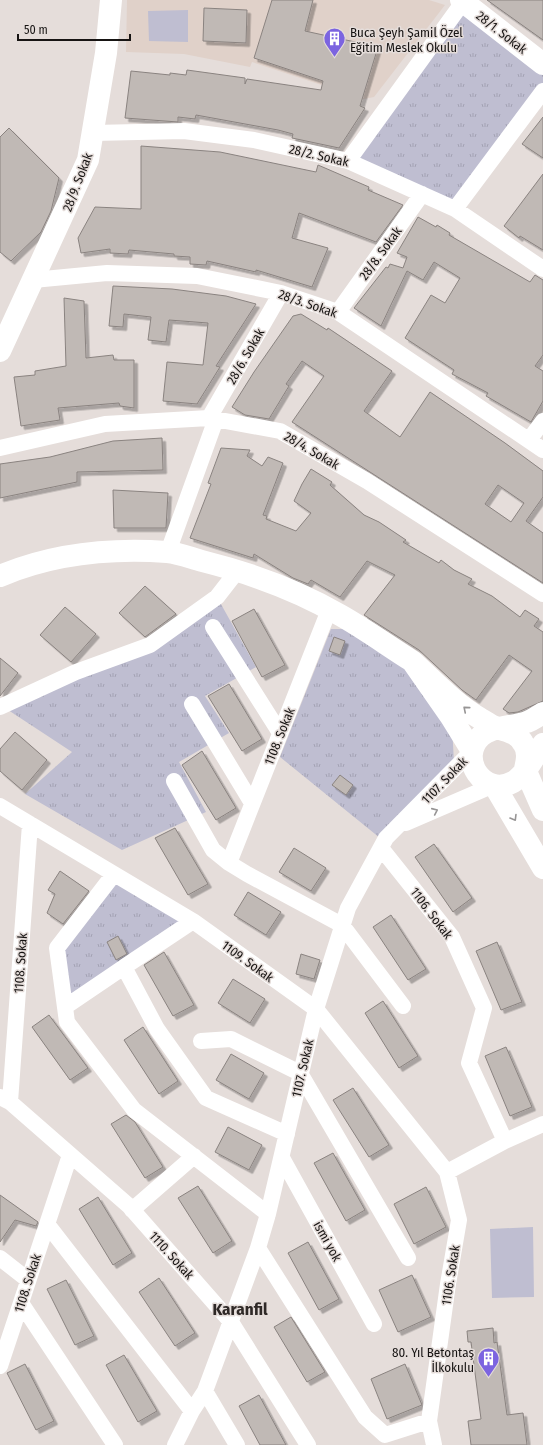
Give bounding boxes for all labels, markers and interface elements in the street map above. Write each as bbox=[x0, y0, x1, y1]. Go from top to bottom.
street label: 28/1. Sokak bbox=[473, 8, 531, 57]
scale bar bbox=[18, 16, 130, 42]
text: 50 m bbox=[24, 23, 48, 37]
place label: Buca Şeyh Şamil Özel Eğitim Meslek Okulu bbox=[350, 24, 463, 55]
building icon: Buca Şeyh Şamil Özel Eğitim Meslek Okulu bbox=[322, 26, 348, 59]
street label: 28/2. Sokak bbox=[288, 141, 351, 170]
street label: 28/9. Sokak bbox=[59, 150, 96, 214]
street label: 28/8. Sokak bbox=[356, 223, 405, 283]
street label: 28/3. Sokak bbox=[276, 286, 340, 321]
street label: 28/6. Sokak bbox=[223, 325, 268, 387]
street label: 28/4. Sokak bbox=[281, 429, 343, 473]
street label: 1108. Sokak bbox=[261, 704, 298, 767]
one-way arrow bbox=[463, 706, 471, 713]
street label: 1107. Sokak bbox=[418, 753, 471, 807]
one-way arrow bbox=[431, 808, 438, 816]
one-way arrow bbox=[510, 814, 517, 821]
street label: 1106. Sokak bbox=[407, 885, 456, 943]
street label: 1108. Sokak bbox=[11, 931, 30, 994]
street label: 1109. Sokak bbox=[219, 938, 277, 986]
street label: 1107. Sokak bbox=[289, 1037, 317, 1099]
street label: ismi yok bbox=[310, 1218, 345, 1265]
street label: 1110. Sokak bbox=[146, 1228, 198, 1283]
street label: 1106. Sokak bbox=[438, 1243, 463, 1306]
street label: 1108. Sokak bbox=[11, 1251, 44, 1314]
district label: Karanfil bbox=[212, 1299, 268, 1320]
place label: 80. Yıl Betontaş İlkokulu bbox=[392, 1345, 474, 1375]
building icon: 80. Yıl Betontaş İlkokulu bbox=[476, 1346, 502, 1379]

